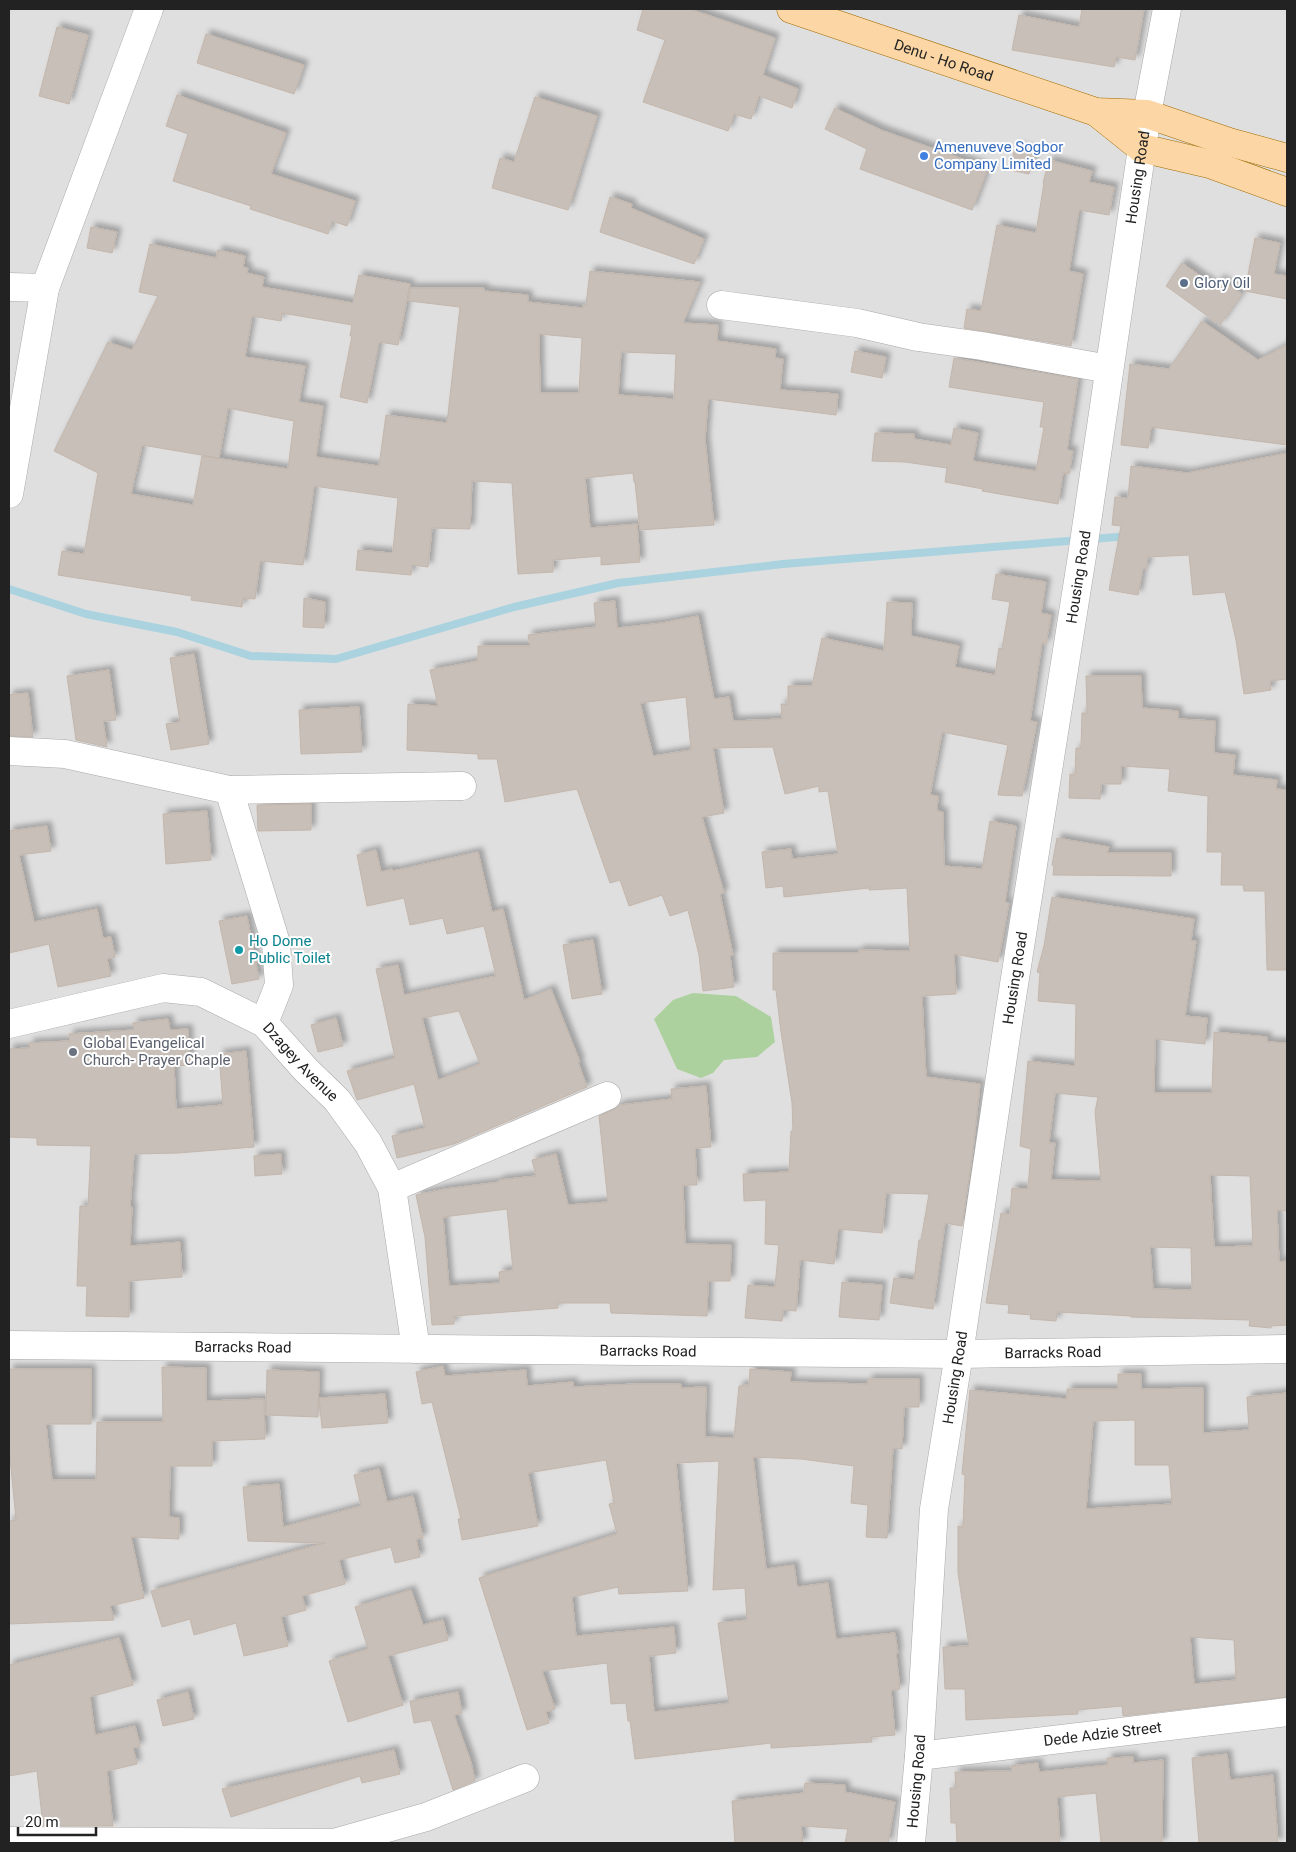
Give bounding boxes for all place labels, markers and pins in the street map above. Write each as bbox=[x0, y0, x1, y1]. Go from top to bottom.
place label: Amenuveve Sogbor Company Limited bbox=[934, 138, 1063, 173]
marker: Amenuveve Sogbor Company Limited bbox=[918, 150, 930, 162]
place label: Glory Oil bbox=[1194, 274, 1250, 292]
marker: Glory Oil bbox=[1178, 277, 1190, 289]
place label: Ho Dome Public Toilet bbox=[249, 932, 331, 967]
marker: Ho Dome Public Toilet bbox=[233, 944, 245, 956]
place label: Global Evangelical Church- Prayer Chaple bbox=[83, 1034, 231, 1069]
marker: Global Evangelical Church- Prayer Chaple bbox=[67, 1046, 79, 1058]

